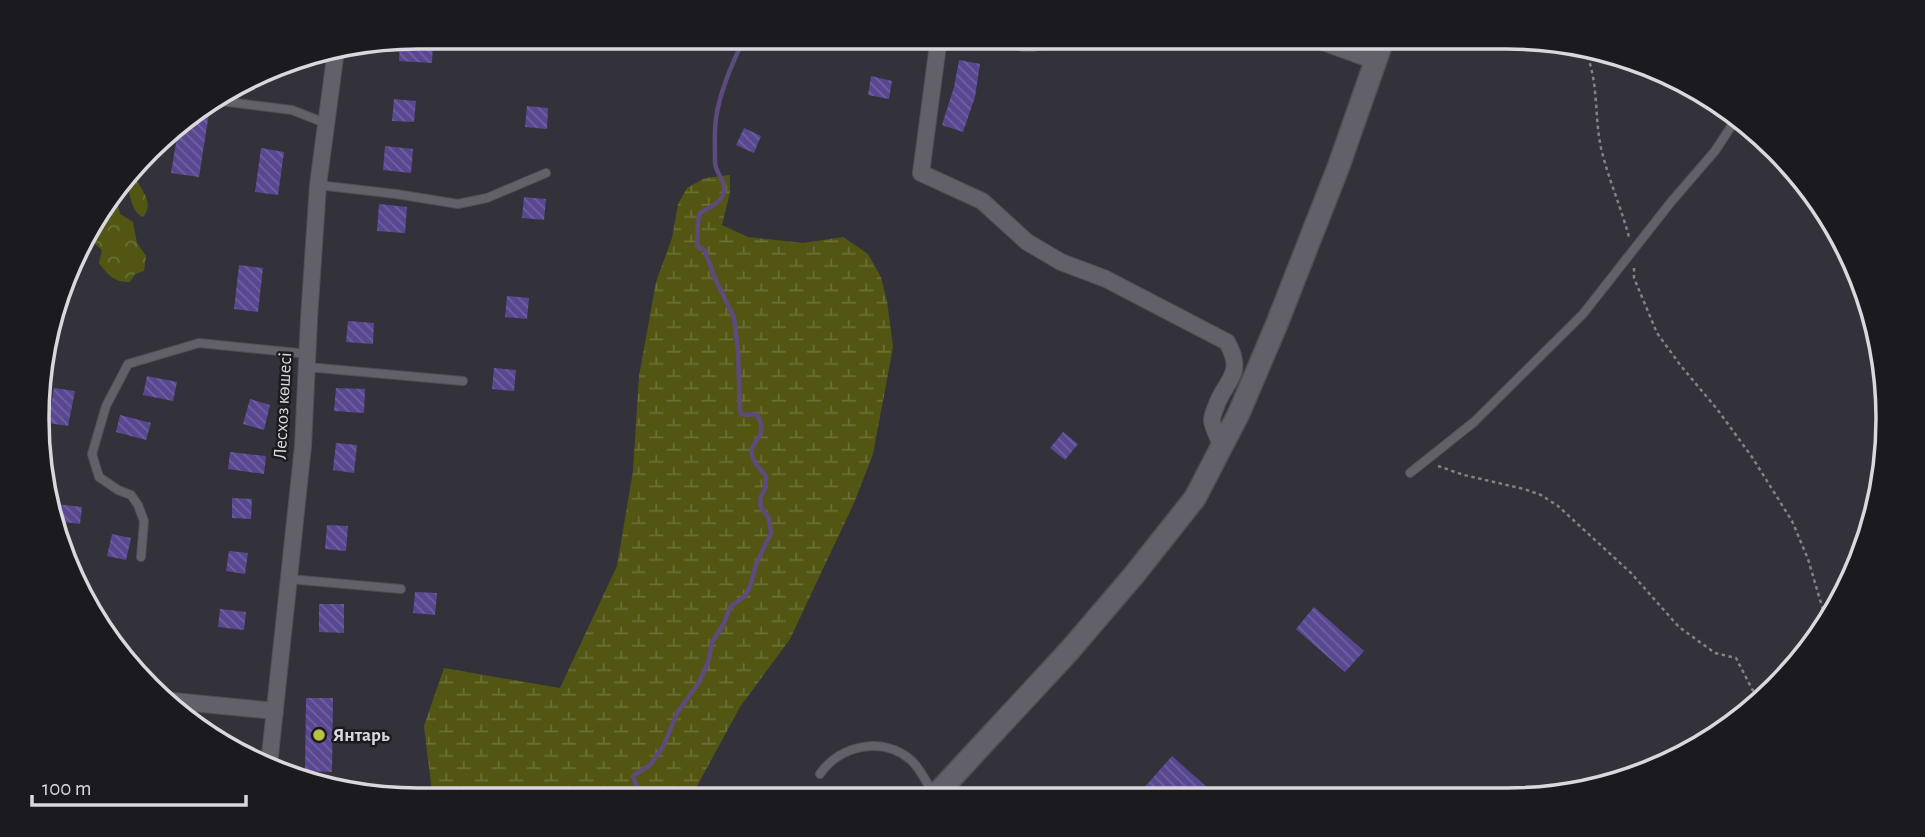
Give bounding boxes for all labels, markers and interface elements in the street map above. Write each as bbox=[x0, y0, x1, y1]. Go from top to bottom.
street label: Лесхоз көшесі bbox=[271, 352, 295, 460]
place label: Янтарь bbox=[333, 726, 390, 745]
marker: Янтарь bbox=[311, 727, 327, 743]
scale bar bbox=[32, 764, 245, 808]
text: 100 m bbox=[42, 778, 92, 799]

